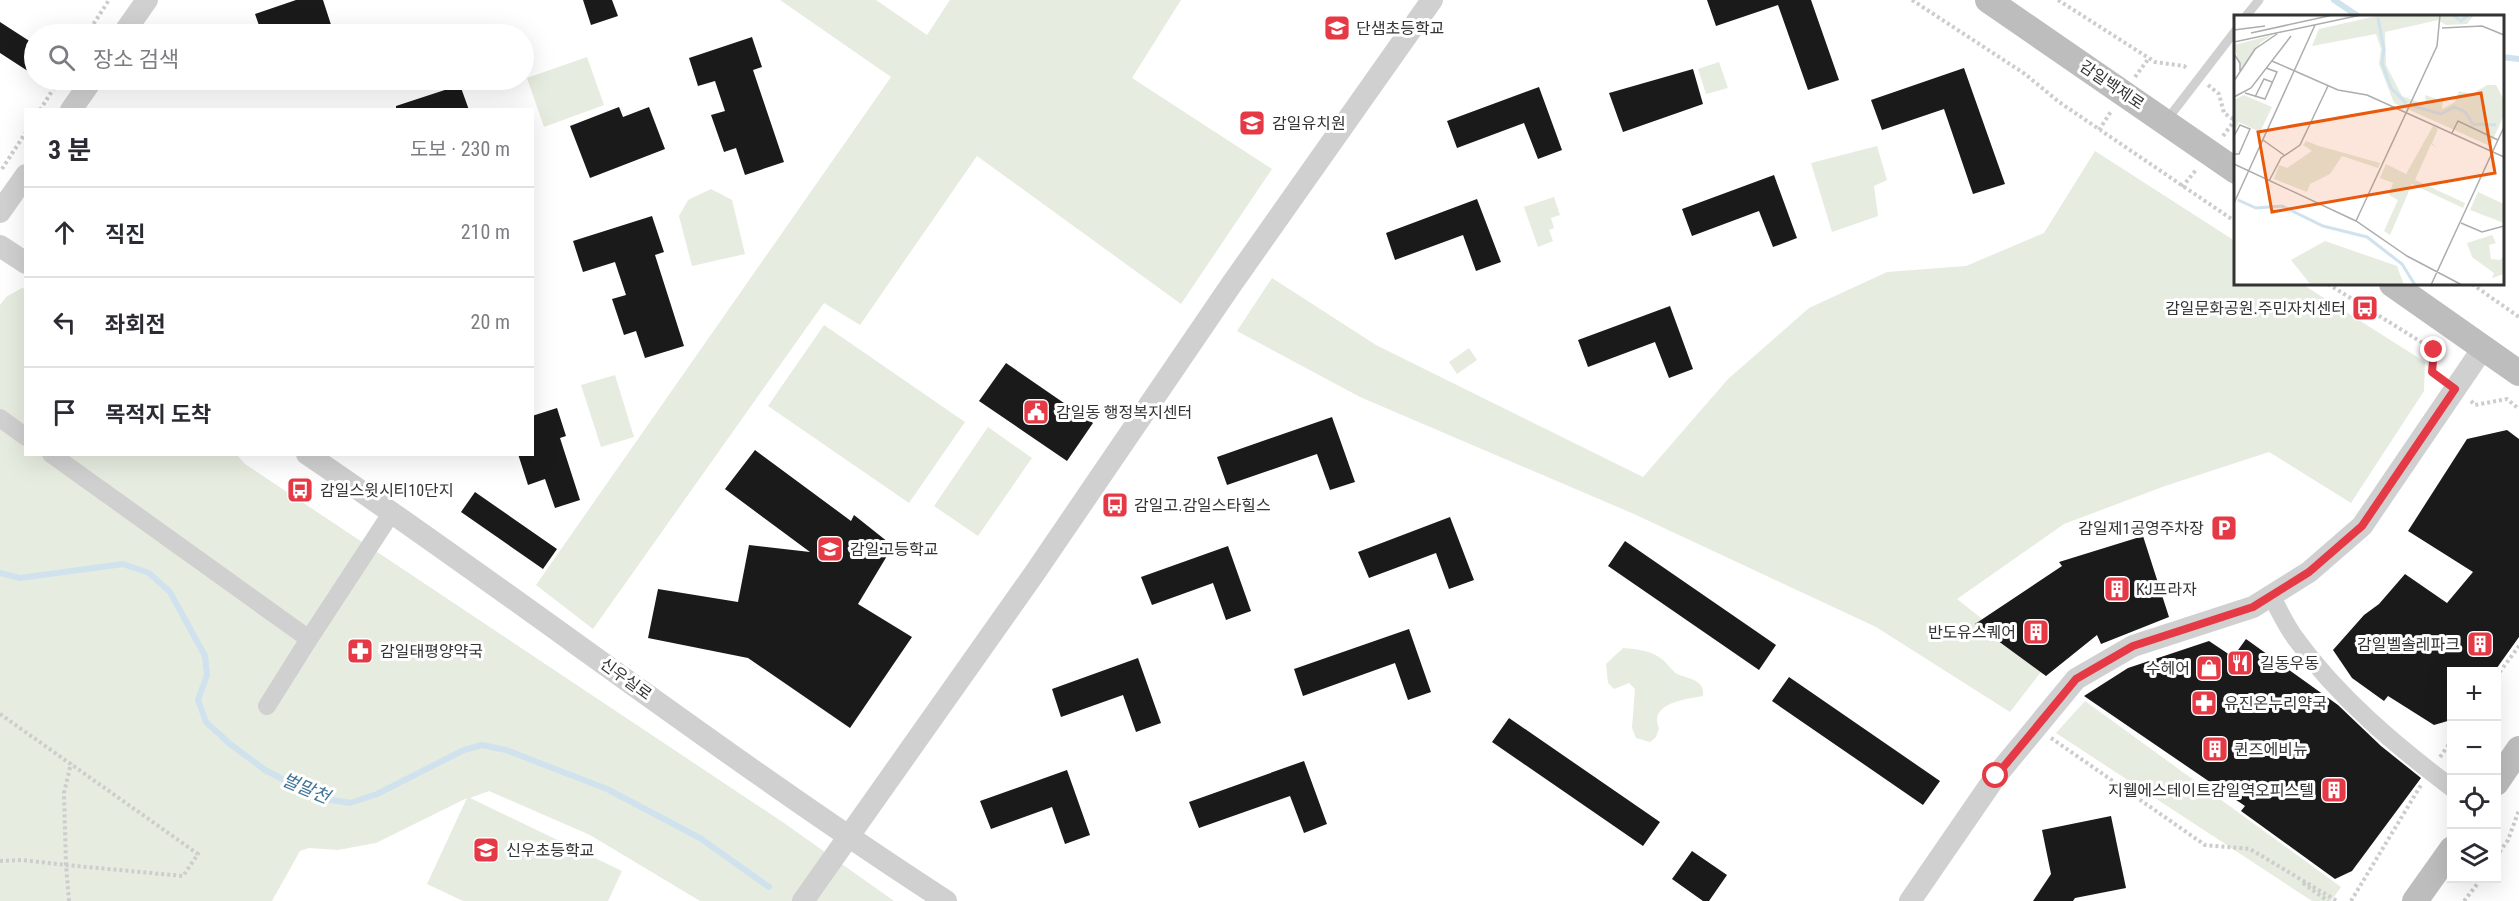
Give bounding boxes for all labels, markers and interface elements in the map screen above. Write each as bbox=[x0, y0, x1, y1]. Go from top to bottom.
school or university icon: 단샘초등학교 bbox=[1322, 13, 1352, 43]
inset map bbox=[2234, 15, 2504, 285]
place label: 단샘초등학교 bbox=[1356, 19, 1444, 38]
search box bbox=[24, 24, 534, 90]
icon: search bbox=[45, 41, 78, 74]
text: 장소 검색 bbox=[93, 47, 179, 72]
street label: 감일백제로 bbox=[2076, 57, 2148, 114]
school or university icon: 감일유치원 bbox=[1237, 108, 1267, 138]
place label: 감일유치원 bbox=[1272, 114, 1346, 133]
text: 3 분 bbox=[48, 135, 91, 165]
text: 도보 · 230 m bbox=[410, 137, 510, 161]
icon: ahead bbox=[48, 216, 81, 249]
text: 210 m bbox=[461, 220, 510, 244]
text: 직진 bbox=[105, 222, 145, 247]
bus stop icon: 감일문화공원.주민자치센터 bbox=[2350, 293, 2380, 323]
place label: 감일문화공원.주민자치센터 bbox=[2165, 299, 2346, 318]
icon: left bbox=[48, 306, 81, 339]
text: 20 m bbox=[471, 310, 510, 334]
text: 좌회전 bbox=[105, 312, 166, 337]
route end bbox=[2420, 336, 2446, 362]
icon: arrive bbox=[48, 396, 81, 429]
public building icon: 감일동 행정복지센터 bbox=[1021, 397, 1051, 427]
text: 목적지 도착 bbox=[105, 402, 211, 427]
place label: 감일동 행정복지센터 bbox=[1056, 403, 1192, 422]
bus stop icon: 감일스윗시티10단지 bbox=[285, 475, 315, 505]
place label: 감일스윗시티10단지 bbox=[320, 481, 454, 500]
bus stop icon: 감일고.감일스타힐스 bbox=[1100, 490, 1130, 520]
place label: 감일고.감일스타힐스 bbox=[1134, 496, 1271, 515]
parking icon: 감일제1공영주차장 bbox=[2209, 513, 2239, 543]
place label: 감일제1공영주차장 bbox=[2078, 519, 2204, 538]
school or university icon: 감일고등학교 bbox=[815, 534, 845, 564]
place label: 감일고등학교 bbox=[850, 540, 938, 559]
building icon: KJ프라자 bbox=[2102, 574, 2132, 604]
place label: KJ프라자 bbox=[2136, 580, 2197, 599]
building icon: 반도유스퀘어 bbox=[2021, 617, 2051, 647]
place label: 반도유스퀘어 bbox=[1928, 623, 2016, 642]
building icon: 감일벨솔레파크 bbox=[2465, 629, 2495, 659]
place label: 감일벨솔레파크 bbox=[2357, 635, 2460, 654]
pharmacy icon: 감일태평양약국 bbox=[345, 636, 375, 666]
place label: 감일태평양약국 bbox=[380, 642, 483, 661]
restaurant icon: 길동우동 bbox=[2225, 648, 2255, 678]
shop icon: 수헤어 bbox=[2194, 653, 2224, 683]
street label: 신우실로 bbox=[597, 654, 656, 704]
place label: 길동우동 bbox=[2260, 654, 2319, 673]
place label: 수헤어 bbox=[2146, 659, 2190, 678]
map controls bbox=[2447, 667, 2501, 883]
button: + bbox=[2447, 667, 2501, 721]
pharmacy icon: 유진온누리약국 bbox=[2189, 688, 2219, 718]
place label: 유진온누리약국 bbox=[2224, 694, 2327, 713]
button: − bbox=[2447, 721, 2501, 775]
building icon: 퀸즈에비뉴 bbox=[2200, 734, 2230, 764]
place label: 퀸즈에비뉴 bbox=[2234, 740, 2308, 759]
route start bbox=[1982, 762, 2008, 788]
water label: 벌말천 bbox=[279, 769, 335, 808]
building icon: 지웰에스테이트감일역오피스텔 bbox=[2319, 775, 2349, 805]
button: locate bbox=[2447, 775, 2501, 829]
place label: 지웰에스테이트감일역오피스텔 bbox=[2108, 781, 2314, 800]
button: layers bbox=[2447, 829, 2501, 883]
school or university icon: 신우초등학교 bbox=[471, 835, 501, 865]
place label: 신우초등학교 bbox=[506, 841, 594, 860]

